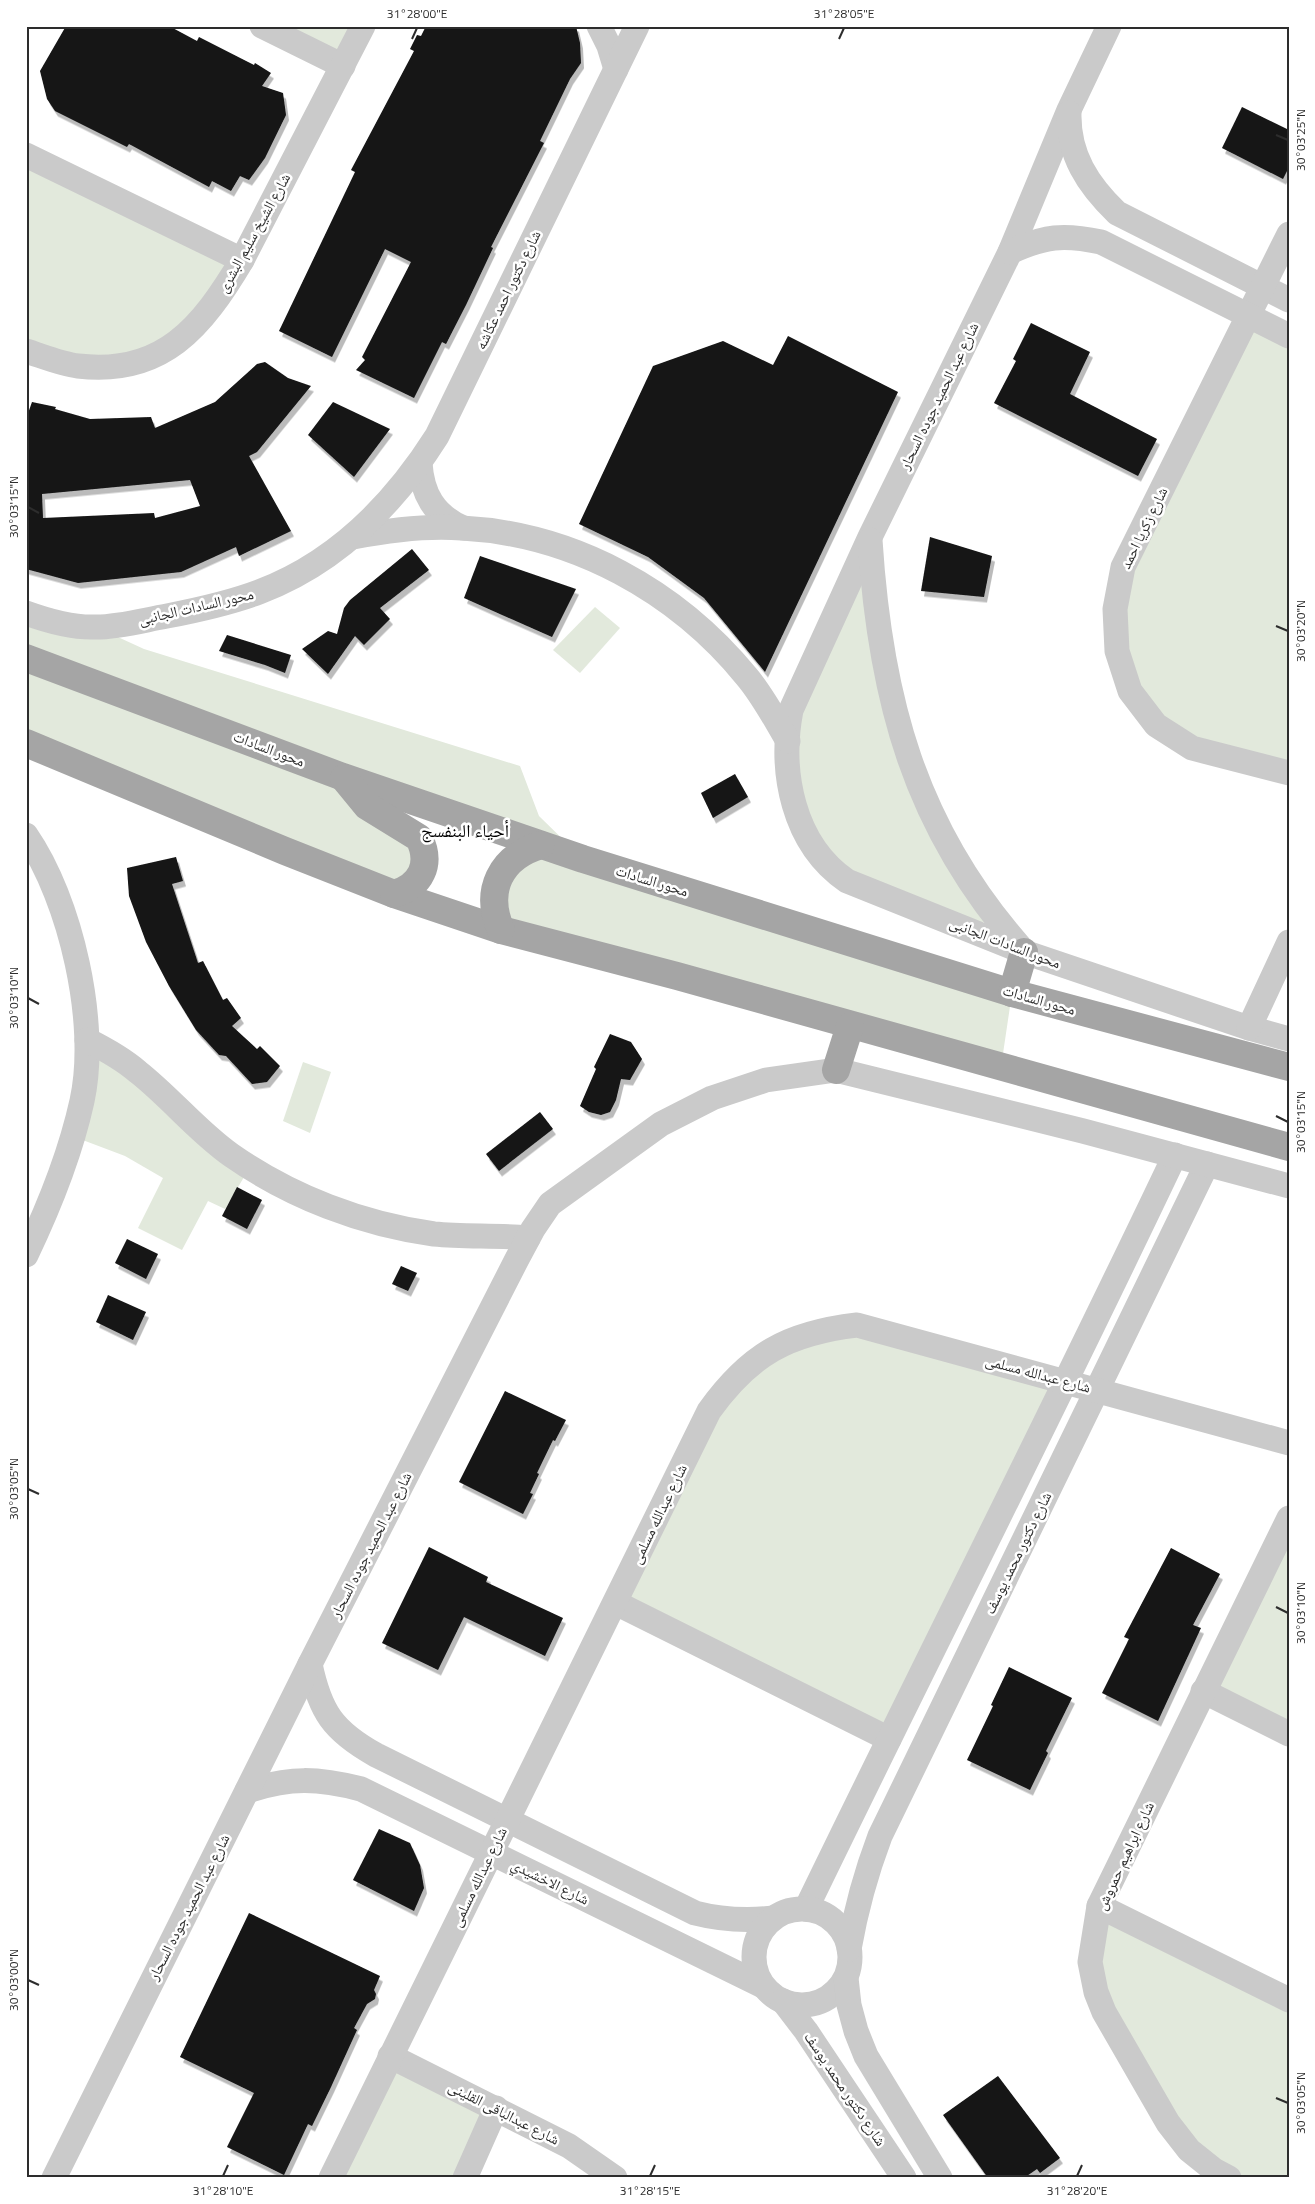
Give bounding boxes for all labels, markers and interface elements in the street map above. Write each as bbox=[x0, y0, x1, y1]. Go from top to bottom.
text: 31°28'00"E bbox=[387, 4, 448, 23]
text: 31°28'05"E bbox=[814, 4, 875, 23]
text: 30°03'25"N bbox=[1291, 109, 1310, 171]
street label: شارع الشيخ سليم البشرى bbox=[211, 169, 296, 297]
street label: شارع دكتور احمد عكاشه bbox=[469, 226, 547, 353]
street label: شارع عبد الحميد جوده السحار bbox=[892, 318, 984, 474]
text: 30°03'15"N bbox=[4, 476, 23, 538]
street label: شارع زكريا احمد bbox=[1114, 483, 1173, 573]
street label: محور السادات الجانبى bbox=[136, 582, 256, 631]
text: 30°03'20"N bbox=[1291, 600, 1310, 662]
street label: محور السادات bbox=[230, 724, 308, 773]
district label: أحياء البنفسج bbox=[421, 817, 509, 844]
street label: محور السادات bbox=[613, 859, 691, 902]
street label: محور السادات الجانبى bbox=[946, 911, 1064, 974]
text: 30°03'10"N bbox=[4, 967, 23, 1029]
street label: محور السادات bbox=[1000, 978, 1078, 1021]
text: 30°03'15"N bbox=[1291, 1091, 1310, 1153]
street label: شارع عبدالله مسلمى bbox=[983, 1348, 1094, 1399]
text: 30°03'05"N bbox=[4, 1458, 23, 1520]
street label: شارع عبدالله مسلمى bbox=[624, 1460, 693, 1568]
street label: شارع عبد الحميد جوده السحار bbox=[323, 1468, 417, 1623]
street label: شارع دكتور محمد يوسف bbox=[978, 1488, 1057, 1618]
text: 30°03'10"N bbox=[1291, 1582, 1310, 1644]
street label: شارع ابراهيم حمروش bbox=[1089, 1798, 1160, 1914]
street label: شارع عبدالله مسلمى bbox=[444, 1823, 513, 1931]
street label: شارع عبد الحميد جوده السحار bbox=[141, 1830, 235, 1985]
street label: شارع الاخشيدي bbox=[507, 1853, 593, 1911]
text: 30°03'00"N bbox=[4, 1949, 23, 2011]
street label: شارع دكتور محمد يوسف bbox=[799, 2027, 892, 2151]
text: 30°03'05"N bbox=[1291, 2072, 1310, 2134]
street label: شارع عبدالباقى القلينى bbox=[445, 2075, 564, 2151]
text: 31°28'10"E bbox=[193, 2181, 254, 2200]
text: 31°28'15"E bbox=[620, 2181, 681, 2200]
text: 31°28'20"E bbox=[1047, 2181, 1108, 2200]

